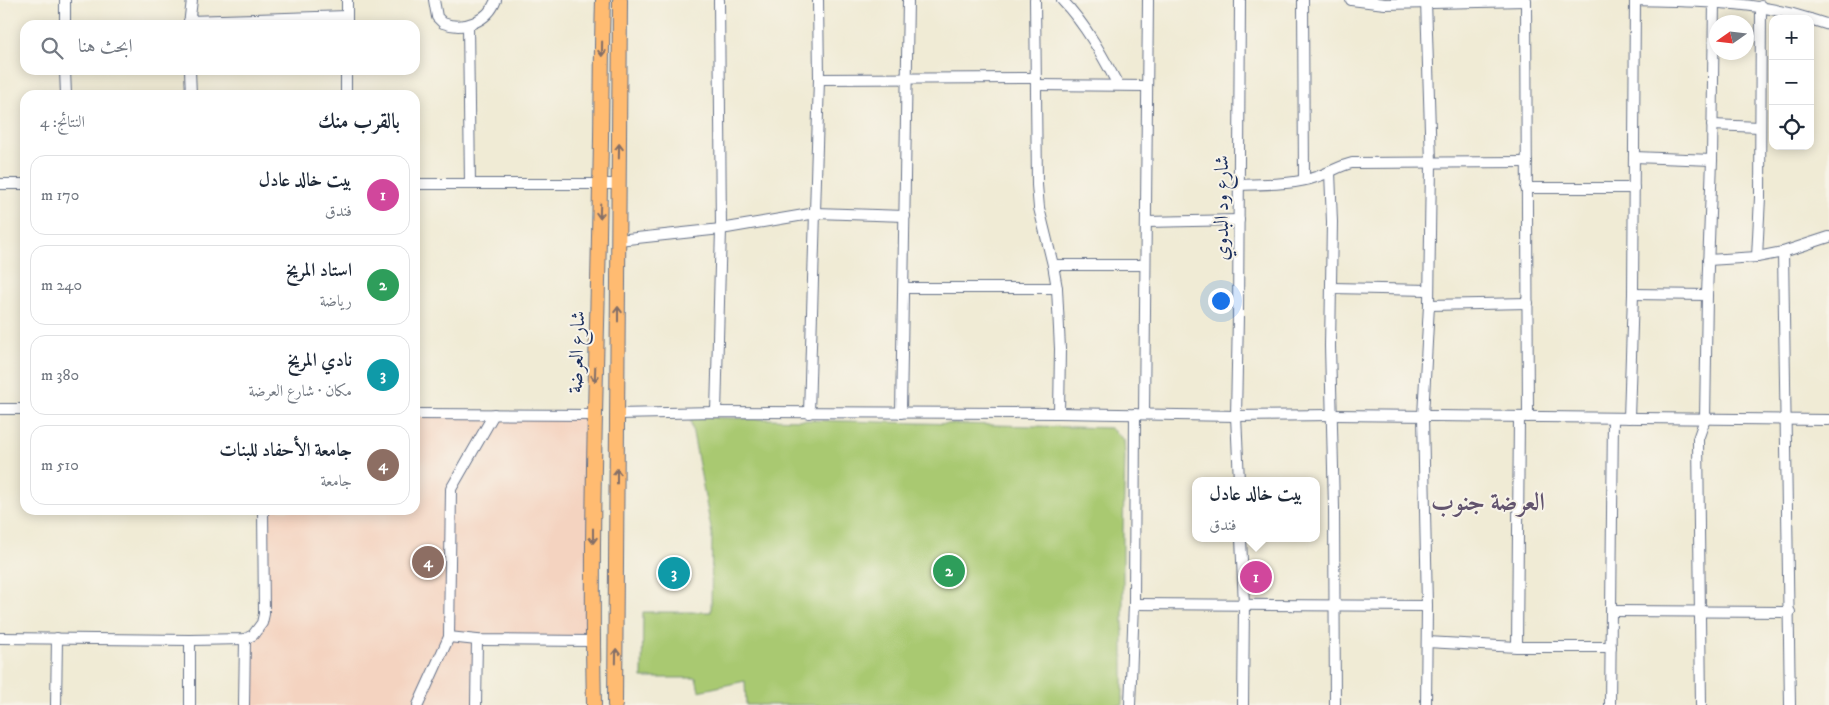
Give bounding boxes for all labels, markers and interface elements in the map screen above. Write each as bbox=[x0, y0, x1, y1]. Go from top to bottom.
north arrow bbox=[1709, 15, 1754, 60]
map controls bbox=[1769, 15, 1814, 150]
button: + bbox=[1769, 15, 1814, 60]
search box bbox=[20, 20, 420, 75]
icon: search bbox=[38, 34, 66, 62]
text: ابحث هنا bbox=[78, 35, 133, 58]
one-way arrow bbox=[597, 40, 607, 56]
button: − bbox=[1769, 60, 1814, 105]
button: locate bbox=[1769, 105, 1814, 150]
text: بالقرب منك bbox=[318, 109, 400, 135]
text: النتائج: 4 bbox=[40, 112, 85, 132]
one-way arrow bbox=[614, 144, 623, 160]
street label: شارع ود البدوي bbox=[1210, 155, 1239, 261]
text: بيت خالد عادل bbox=[258, 169, 352, 192]
text: 170 m bbox=[41, 185, 79, 205]
text: 1 bbox=[380, 185, 386, 205]
text: فندق bbox=[325, 201, 352, 221]
one-way arrow bbox=[595, 203, 604, 219]
text: استاد المريخ bbox=[286, 259, 352, 282]
text: 240 m bbox=[41, 275, 82, 295]
text: 2 bbox=[379, 275, 387, 295]
your location bbox=[1208, 288, 1234, 314]
text: رياضة bbox=[320, 291, 352, 311]
one-way arrow bbox=[613, 306, 623, 322]
street label: شارع العرضة bbox=[564, 310, 595, 394]
text: نادي المريخ bbox=[287, 349, 352, 372]
text: 380 m bbox=[41, 365, 79, 385]
text: 3 bbox=[380, 365, 386, 385]
one-way arrow bbox=[590, 365, 600, 381]
text: مكان · شارع العرضة bbox=[248, 381, 352, 401]
text: جامعة الأحفاد للبنات bbox=[219, 439, 352, 462]
text: 510 m bbox=[41, 455, 79, 475]
text: 4 bbox=[378, 455, 388, 475]
one-way arrow bbox=[612, 469, 622, 485]
text: جامعة bbox=[320, 471, 352, 491]
popup bbox=[1192, 477, 1320, 542]
text: بيت خالد عادل bbox=[1209, 483, 1303, 506]
district label: العرضة جنوب bbox=[1431, 487, 1545, 518]
text: فندق bbox=[1209, 515, 1236, 535]
one-way arrow bbox=[588, 528, 598, 544]
pin: 4 bbox=[412, 543, 444, 581]
pin: 2 bbox=[933, 552, 965, 590]
pin: 3 bbox=[658, 554, 690, 592]
pin: 1 bbox=[1240, 558, 1272, 596]
one-way arrow bbox=[611, 649, 621, 665]

